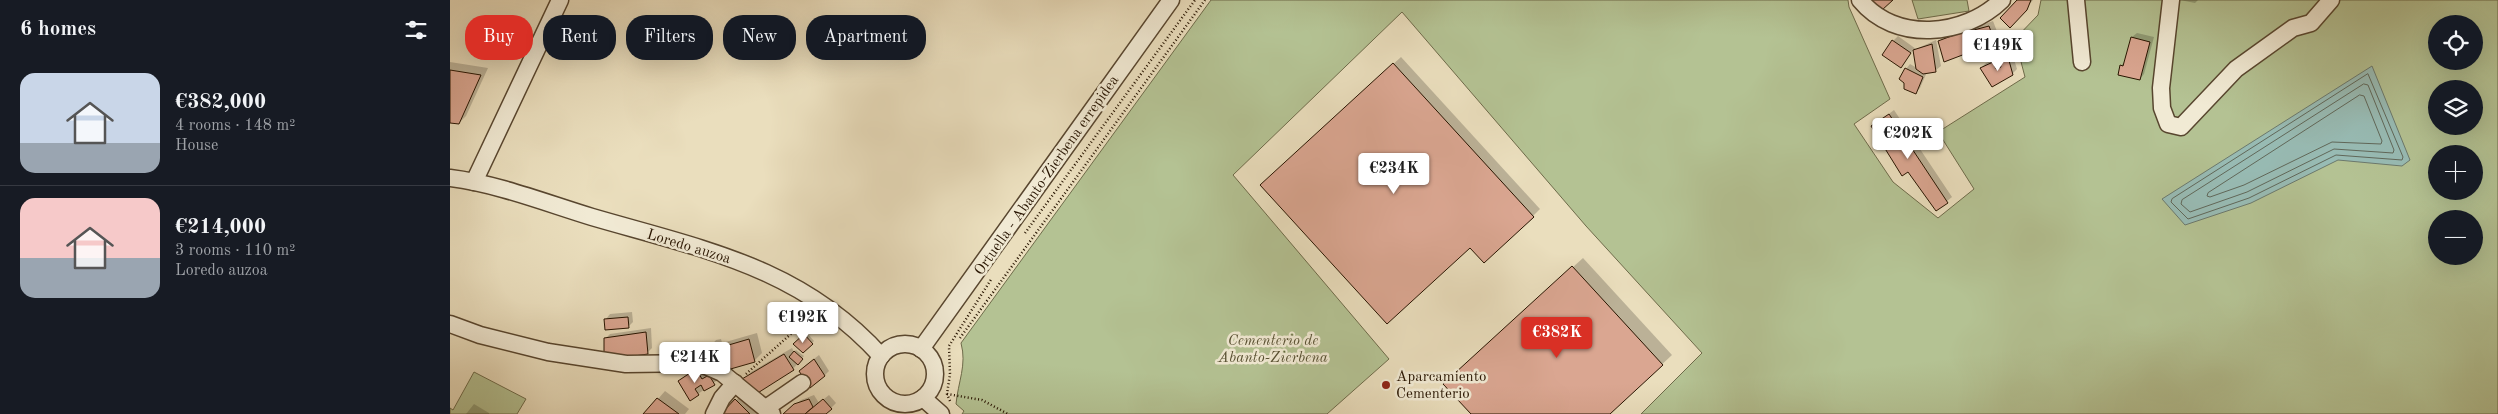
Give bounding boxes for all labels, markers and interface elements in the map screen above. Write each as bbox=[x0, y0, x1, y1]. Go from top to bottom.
chip: Buy bbox=[465, 15, 533, 60]
chip: Rent bbox=[543, 15, 616, 60]
chip: Filters bbox=[626, 15, 713, 60]
chip: New bbox=[723, 15, 796, 60]
chip: Apartment bbox=[806, 15, 926, 60]
map controls bbox=[2428, 15, 2483, 265]
button: locate bbox=[2428, 15, 2483, 70]
icon: filters bbox=[402, 16, 430, 44]
text: 6 homes bbox=[20, 19, 96, 40]
pin: €149K bbox=[1963, 30, 2033, 72]
text: €149K bbox=[1973, 38, 2023, 54]
street label: Ortuella - Abanto-Zierbena errepidea bbox=[972, 73, 1123, 279]
button: layers bbox=[2428, 80, 2483, 135]
text: €382,000 bbox=[175, 92, 266, 113]
icon: home bbox=[60, 93, 120, 153]
text: 4 rooms · 148 m² bbox=[175, 118, 295, 134]
pin: €202K bbox=[1873, 118, 1943, 160]
text: €202K bbox=[1883, 126, 1933, 142]
text: House bbox=[175, 138, 218, 154]
button: + bbox=[2428, 145, 2483, 200]
pin: €234K bbox=[1359, 152, 1429, 195]
text: €234K bbox=[1369, 161, 1419, 177]
button: − bbox=[2428, 210, 2483, 265]
text: €214,000 bbox=[175, 217, 266, 238]
icon: home bbox=[60, 218, 120, 278]
street label: Loredo auzoa bbox=[645, 228, 733, 267]
text: 3 rooms · 110 m² bbox=[175, 243, 295, 259]
text: Loredo auzoa bbox=[175, 263, 268, 279]
pin: €192K bbox=[768, 302, 838, 344]
text: €192K bbox=[778, 310, 828, 326]
pin: €382K bbox=[1522, 316, 1592, 359]
text: €382K bbox=[1532, 325, 1582, 341]
park label: Cementerio de Abanto-Zierbena bbox=[1217, 334, 1328, 366]
pin: €214K bbox=[660, 342, 730, 384]
text: €214K bbox=[670, 350, 720, 366]
place label: Aparcamiento Cementerio bbox=[1396, 370, 1486, 402]
marker: Aparcamiento Cementerio bbox=[1380, 379, 1392, 391]

